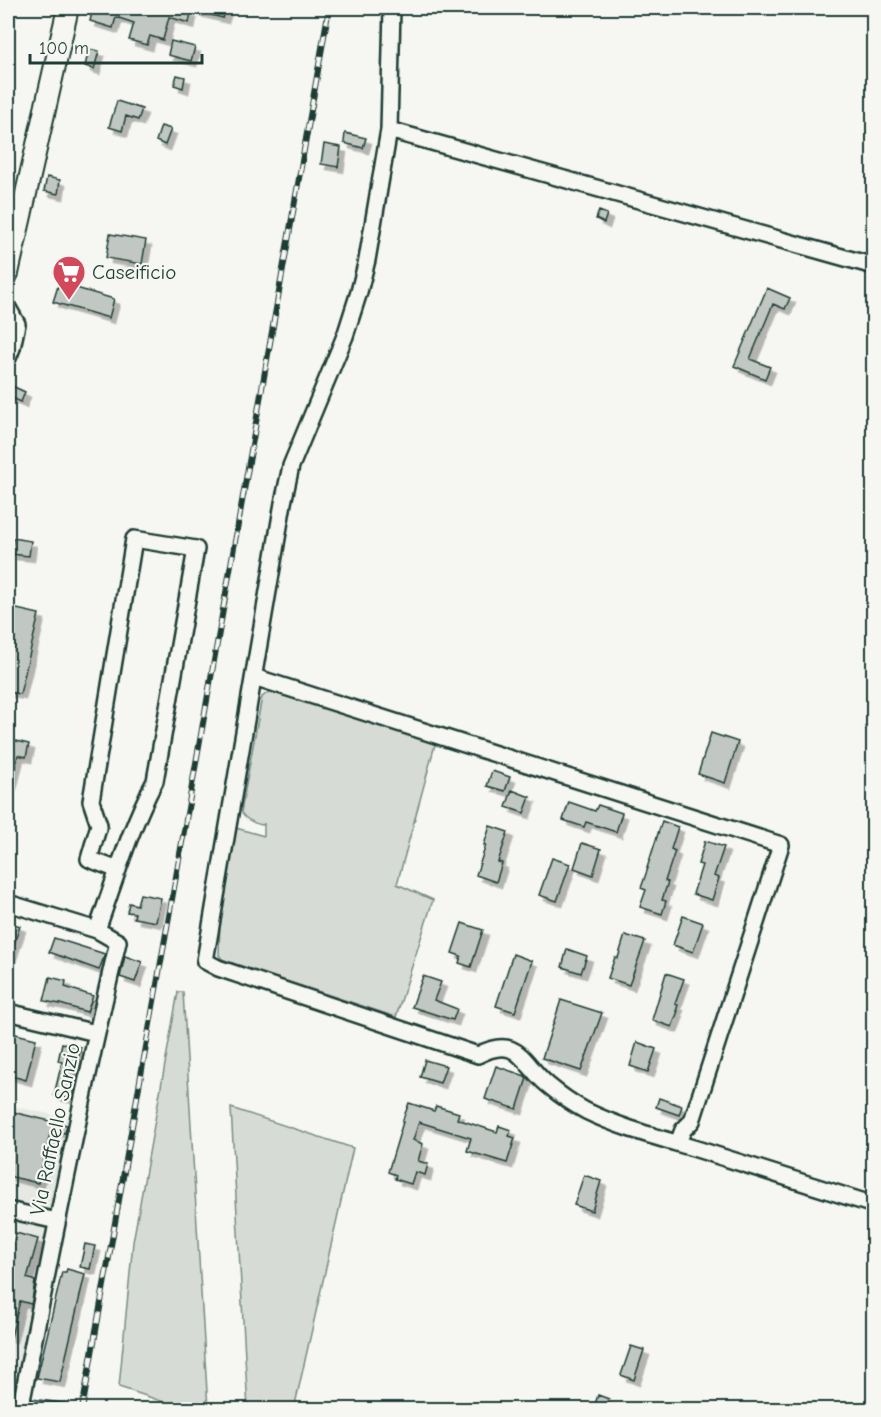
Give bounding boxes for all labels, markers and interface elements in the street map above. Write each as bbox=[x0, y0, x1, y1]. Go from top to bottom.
scale bar bbox=[30, 27, 202, 65]
text: 100 m bbox=[39, 38, 89, 59]
supermarket icon: Caseificio bbox=[51, 254, 87, 301]
place label: Caseificio bbox=[92, 260, 176, 284]
street label: Via Raffaello Sanzio bbox=[25, 1040, 85, 1218]

